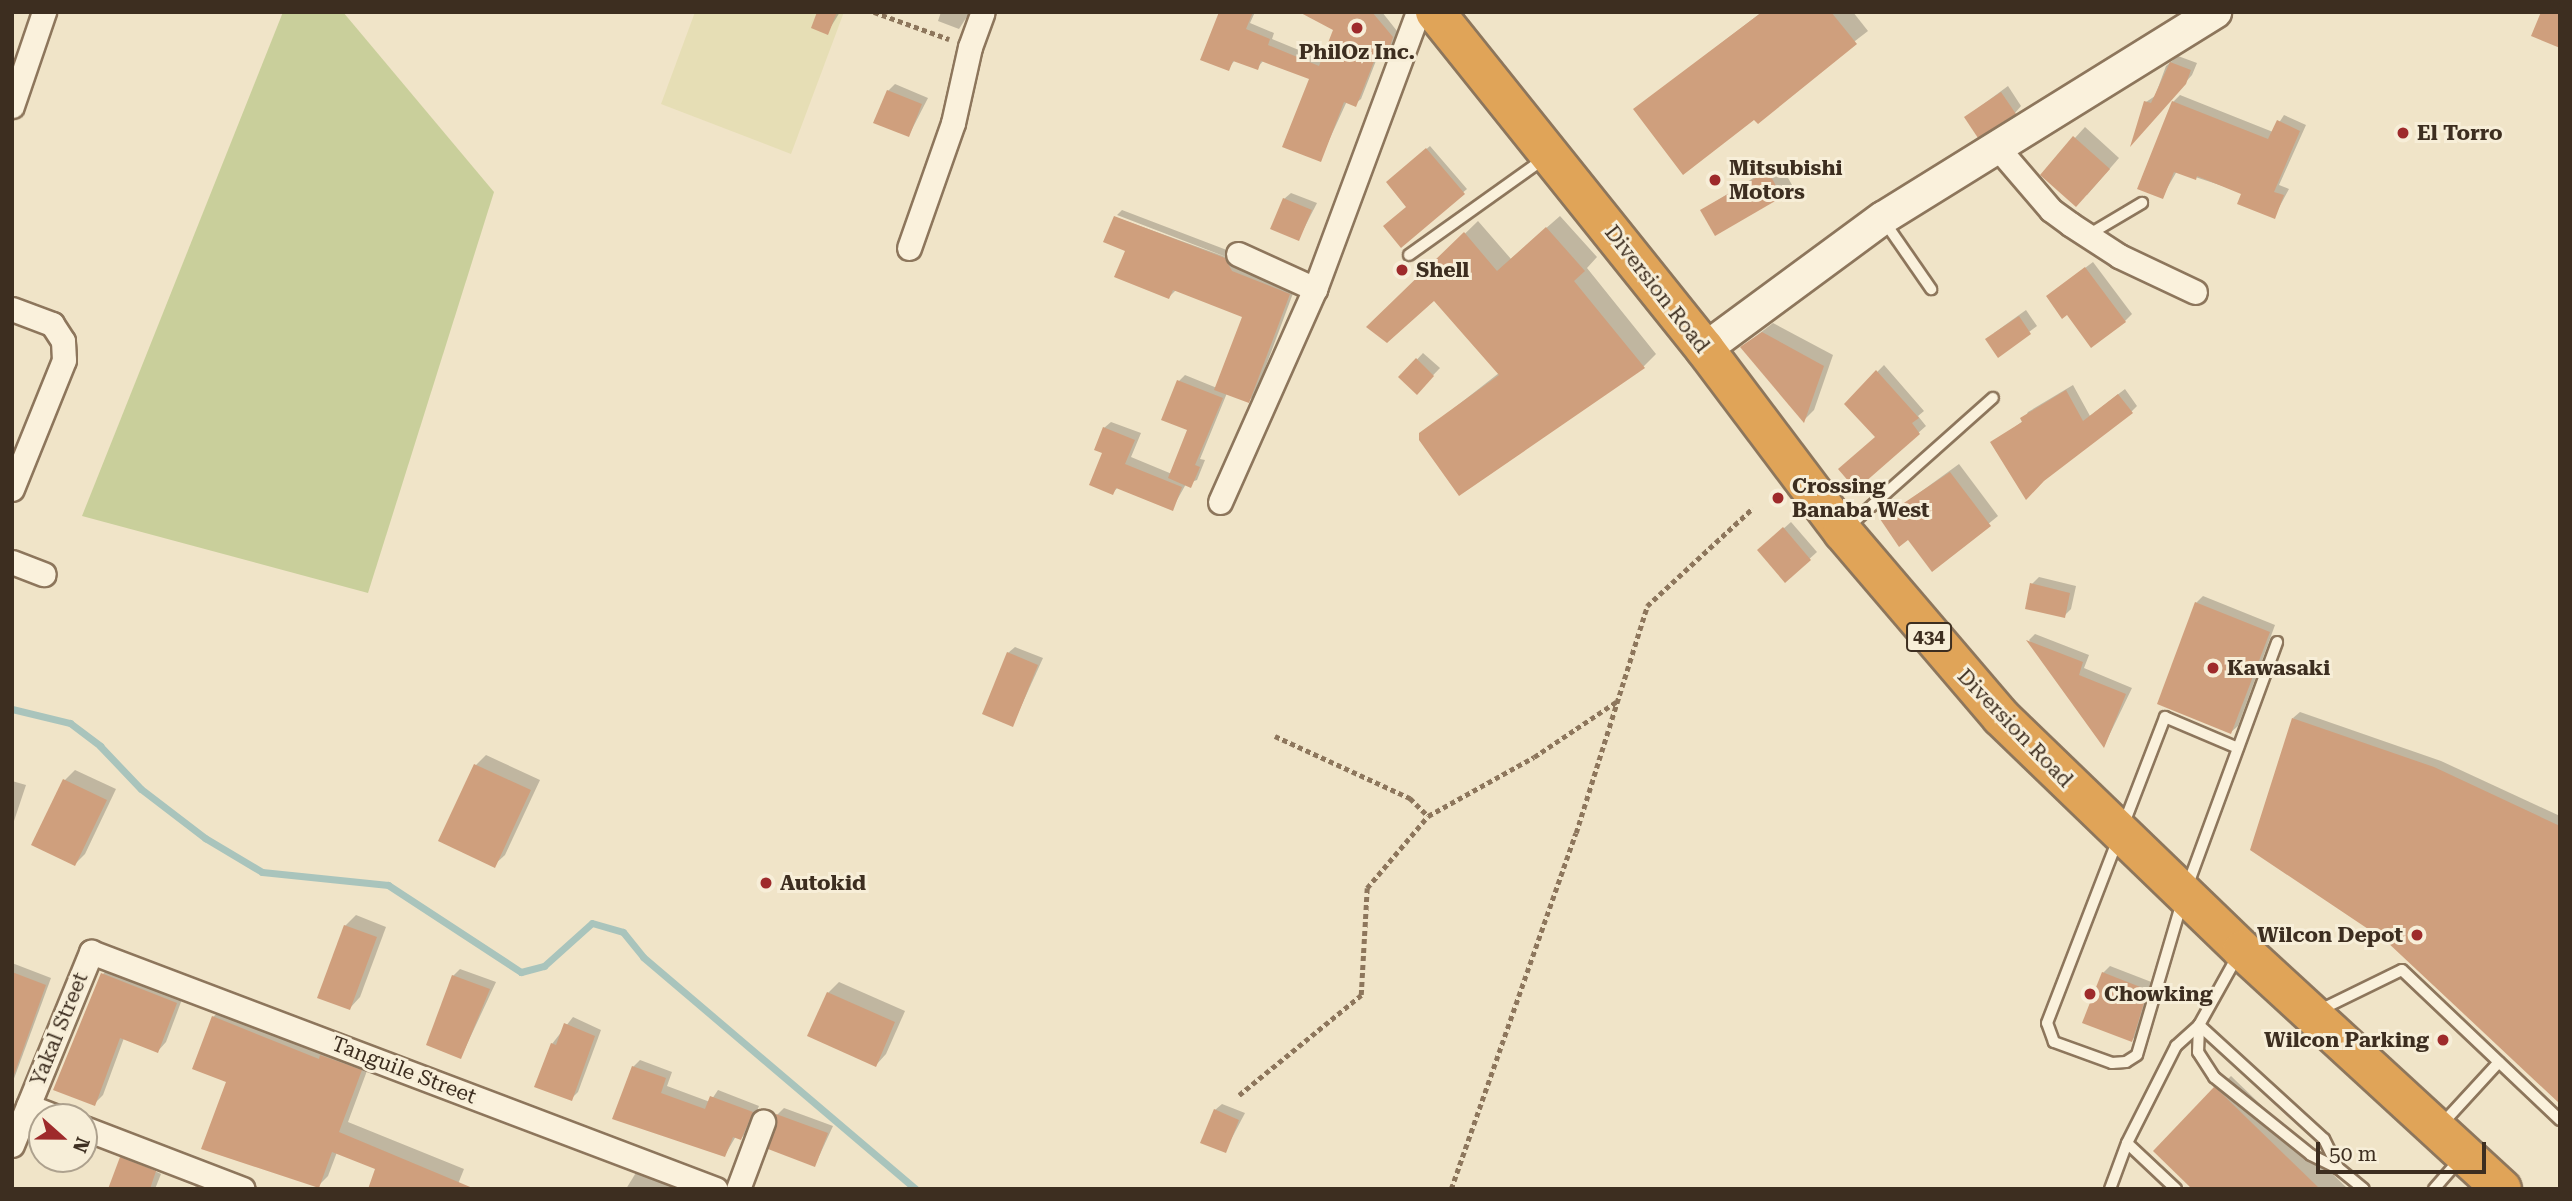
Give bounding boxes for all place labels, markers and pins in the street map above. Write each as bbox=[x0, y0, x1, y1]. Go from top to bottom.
marker: PhilOz Inc. bbox=[1349, 20, 1365, 36]
place label: PhilOz Inc. bbox=[1299, 39, 1415, 65]
place label: El Torro bbox=[2417, 120, 2503, 146]
marker: El Torro bbox=[2395, 125, 2411, 141]
place label: Mitsubishi Motors bbox=[1729, 155, 1842, 205]
marker: Mitsubishi Motors bbox=[1707, 172, 1723, 188]
place label: Shell bbox=[1416, 257, 1469, 283]
marker: Shell bbox=[1394, 262, 1410, 278]
place label: Crossing Banaba West bbox=[1792, 473, 1930, 523]
marker: Crossing Banaba West bbox=[1770, 490, 1786, 506]
place label: Kawasaki bbox=[2227, 655, 2330, 681]
marker: Kawasaki bbox=[2205, 660, 2221, 676]
place label: Autokid bbox=[780, 870, 866, 896]
marker: Autokid bbox=[758, 875, 774, 891]
place label: Wilcon Depot bbox=[2257, 922, 2403, 948]
marker: Wilcon Depot bbox=[2409, 927, 2425, 943]
place label: Chowking bbox=[2104, 981, 2213, 1007]
marker: Chowking bbox=[2082, 986, 2098, 1002]
place label: Wilcon Parking bbox=[2264, 1027, 2429, 1053]
marker: Wilcon Parking bbox=[2435, 1032, 2451, 1048]

